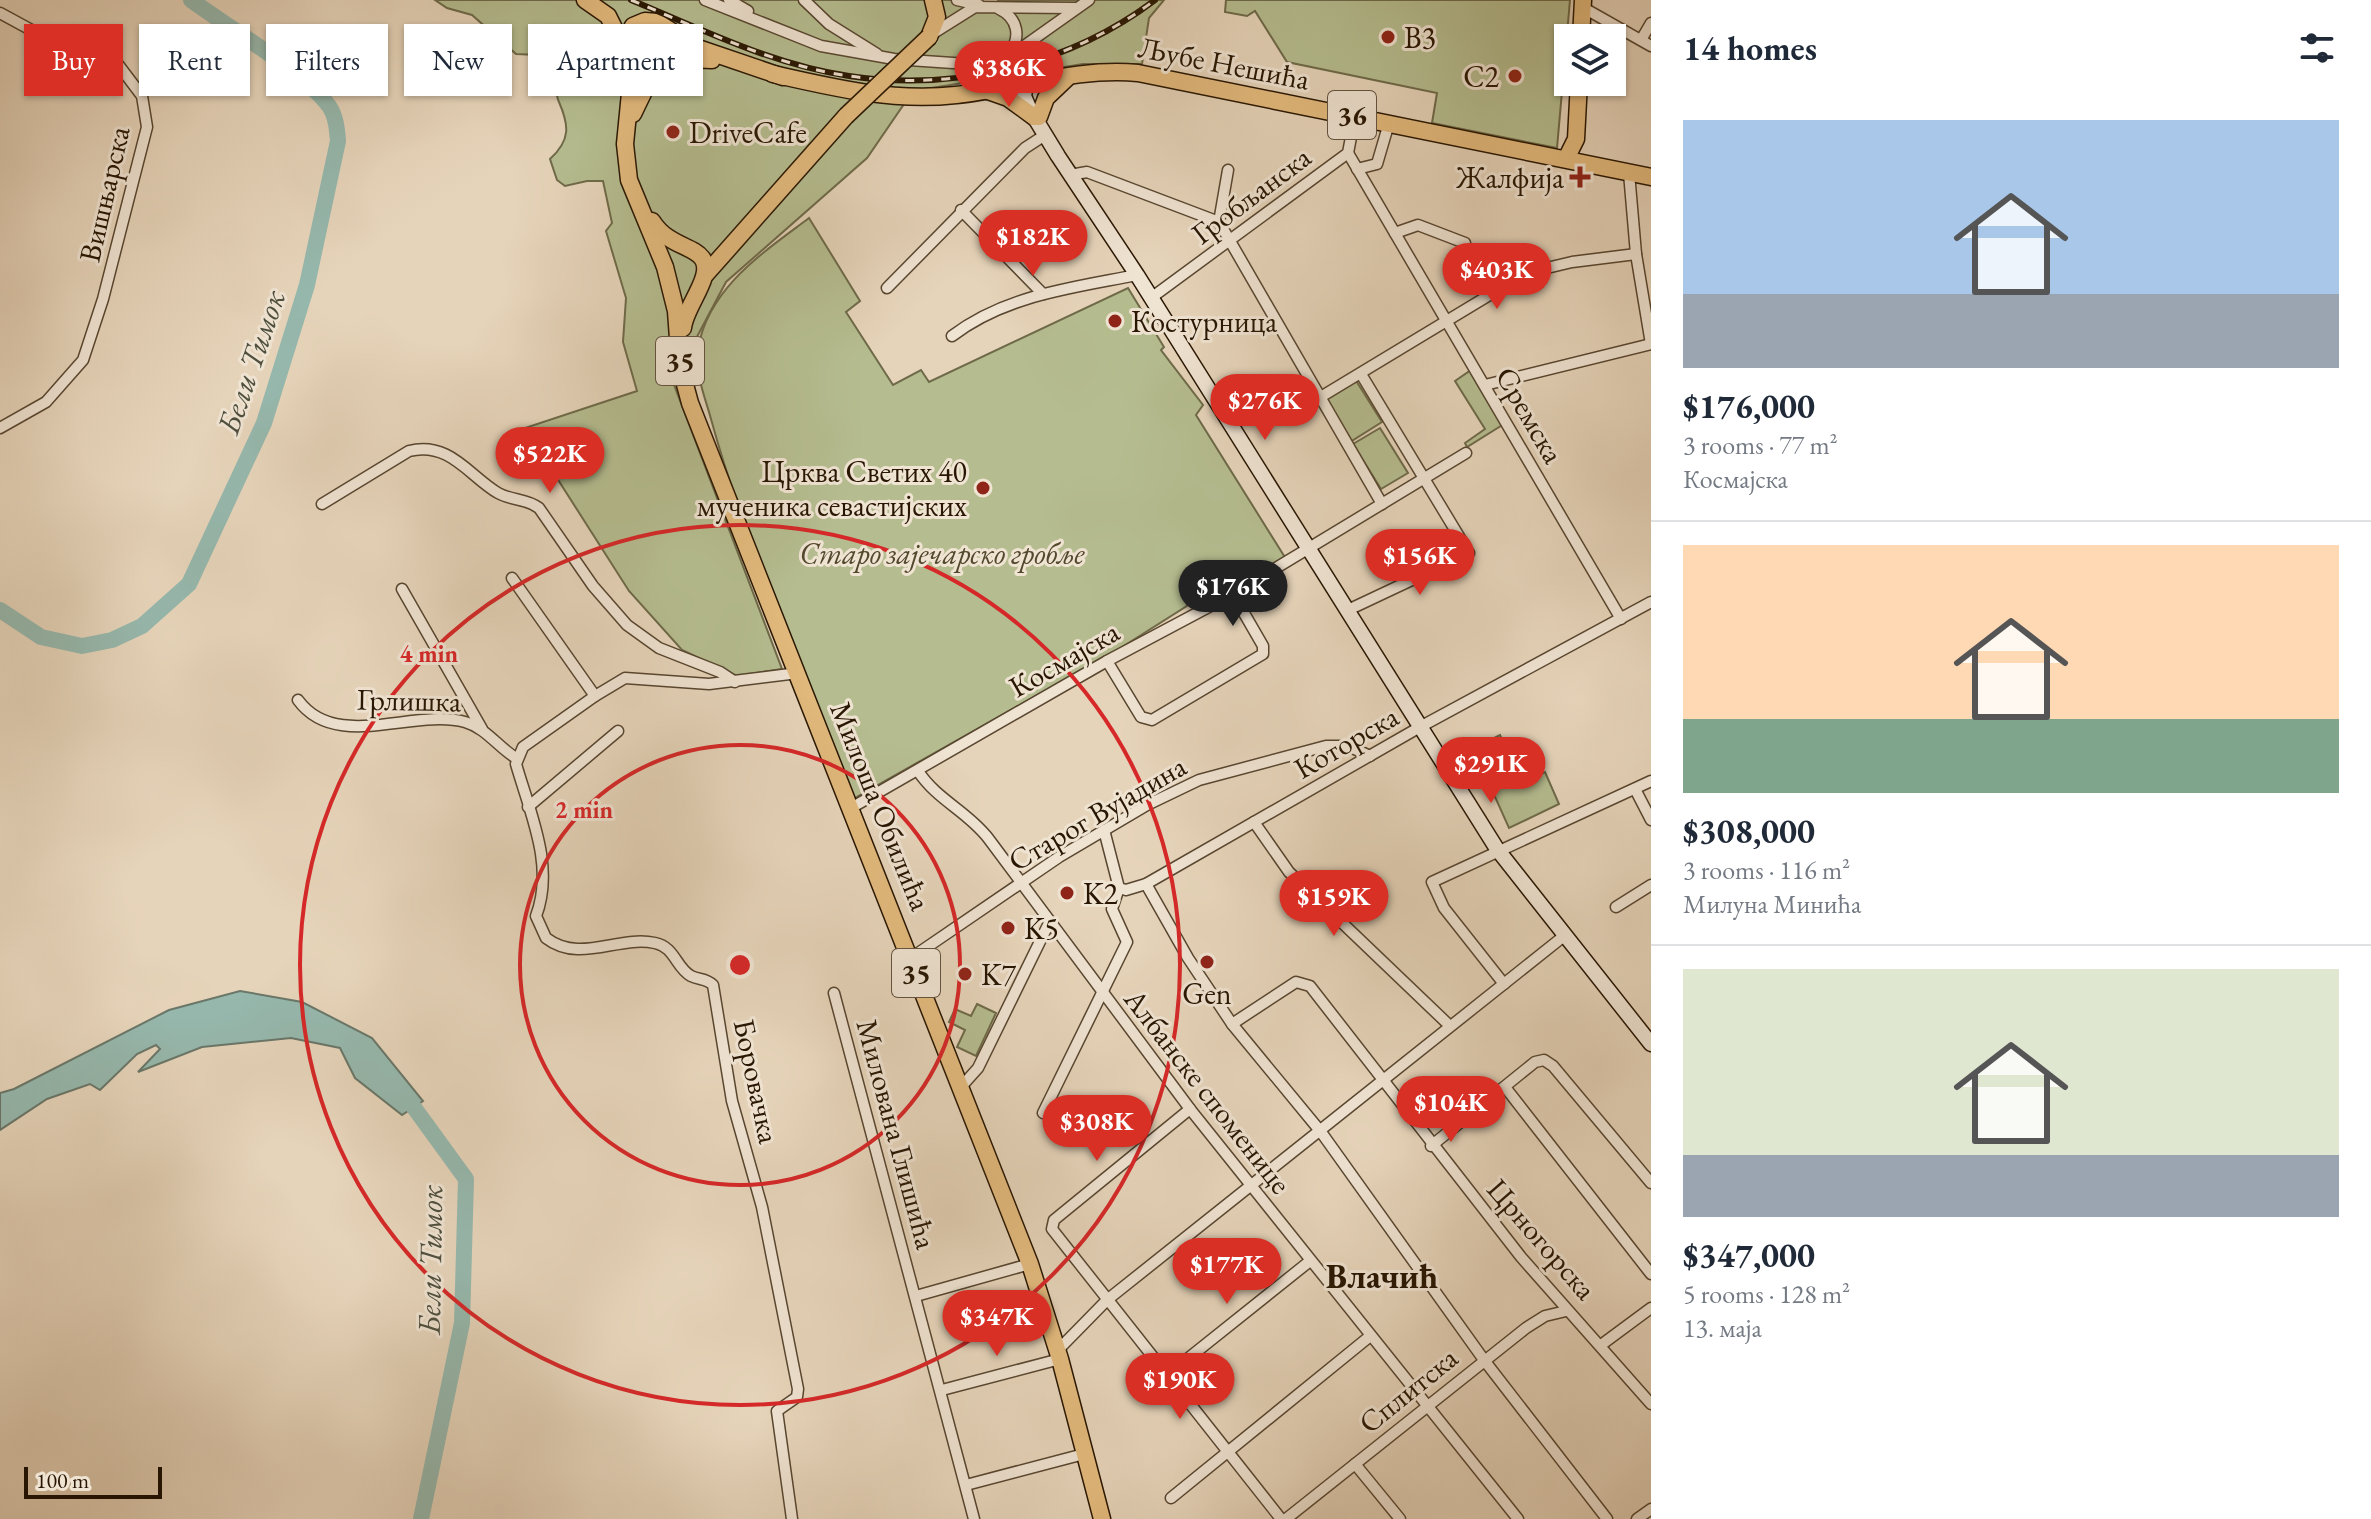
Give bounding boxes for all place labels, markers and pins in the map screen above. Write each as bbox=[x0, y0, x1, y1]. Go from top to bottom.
place label: B3 bbox=[1404, 18, 1436, 57]
marker: B3 bbox=[1379, 28, 1397, 46]
pin: $386K bbox=[953, 41, 1065, 109]
place label: C2 bbox=[1463, 57, 1500, 96]
marker: C2 bbox=[1506, 67, 1524, 85]
place label: DriveCafe bbox=[689, 113, 807, 152]
marker: DriveCafe bbox=[664, 123, 682, 141]
place label: Жалфија bbox=[1455, 158, 1564, 197]
marker: Жалфија bbox=[1571, 168, 1589, 186]
pin: $182K bbox=[977, 210, 1089, 278]
pin: $403K bbox=[1441, 243, 1553, 311]
place label: Костурница bbox=[1131, 302, 1277, 341]
marker: Костурница bbox=[1106, 312, 1124, 330]
pin: $276K bbox=[1209, 374, 1321, 442]
pin: $522K bbox=[494, 427, 606, 495]
place label: Црква Светих 40 мученика севастијских bbox=[697, 452, 967, 525]
marker: Црква Светих 40 мученика севастијских bbox=[974, 479, 992, 497]
pin: $156K bbox=[1364, 529, 1476, 597]
pin: $176K bbox=[1177, 560, 1289, 628]
pin: $291K bbox=[1435, 737, 1547, 805]
pin: $159K bbox=[1278, 870, 1390, 938]
place label: K2 bbox=[1083, 874, 1118, 913]
marker: K2 bbox=[1058, 884, 1076, 902]
place label: K5 bbox=[1024, 909, 1059, 948]
marker: K5 bbox=[999, 919, 1017, 937]
centre of rings bbox=[726, 951, 754, 979]
marker: Gen bbox=[1198, 953, 1216, 971]
place label: K7 bbox=[981, 955, 1016, 994]
marker: K7 bbox=[956, 965, 974, 983]
place label: Gen bbox=[1182, 974, 1232, 1013]
pin: $104K bbox=[1395, 1076, 1507, 1144]
pin: $308K bbox=[1041, 1095, 1153, 1163]
pin: $177K bbox=[1171, 1238, 1283, 1306]
pin: $347K bbox=[941, 1290, 1053, 1358]
pin: $190K bbox=[1124, 1353, 1236, 1421]

